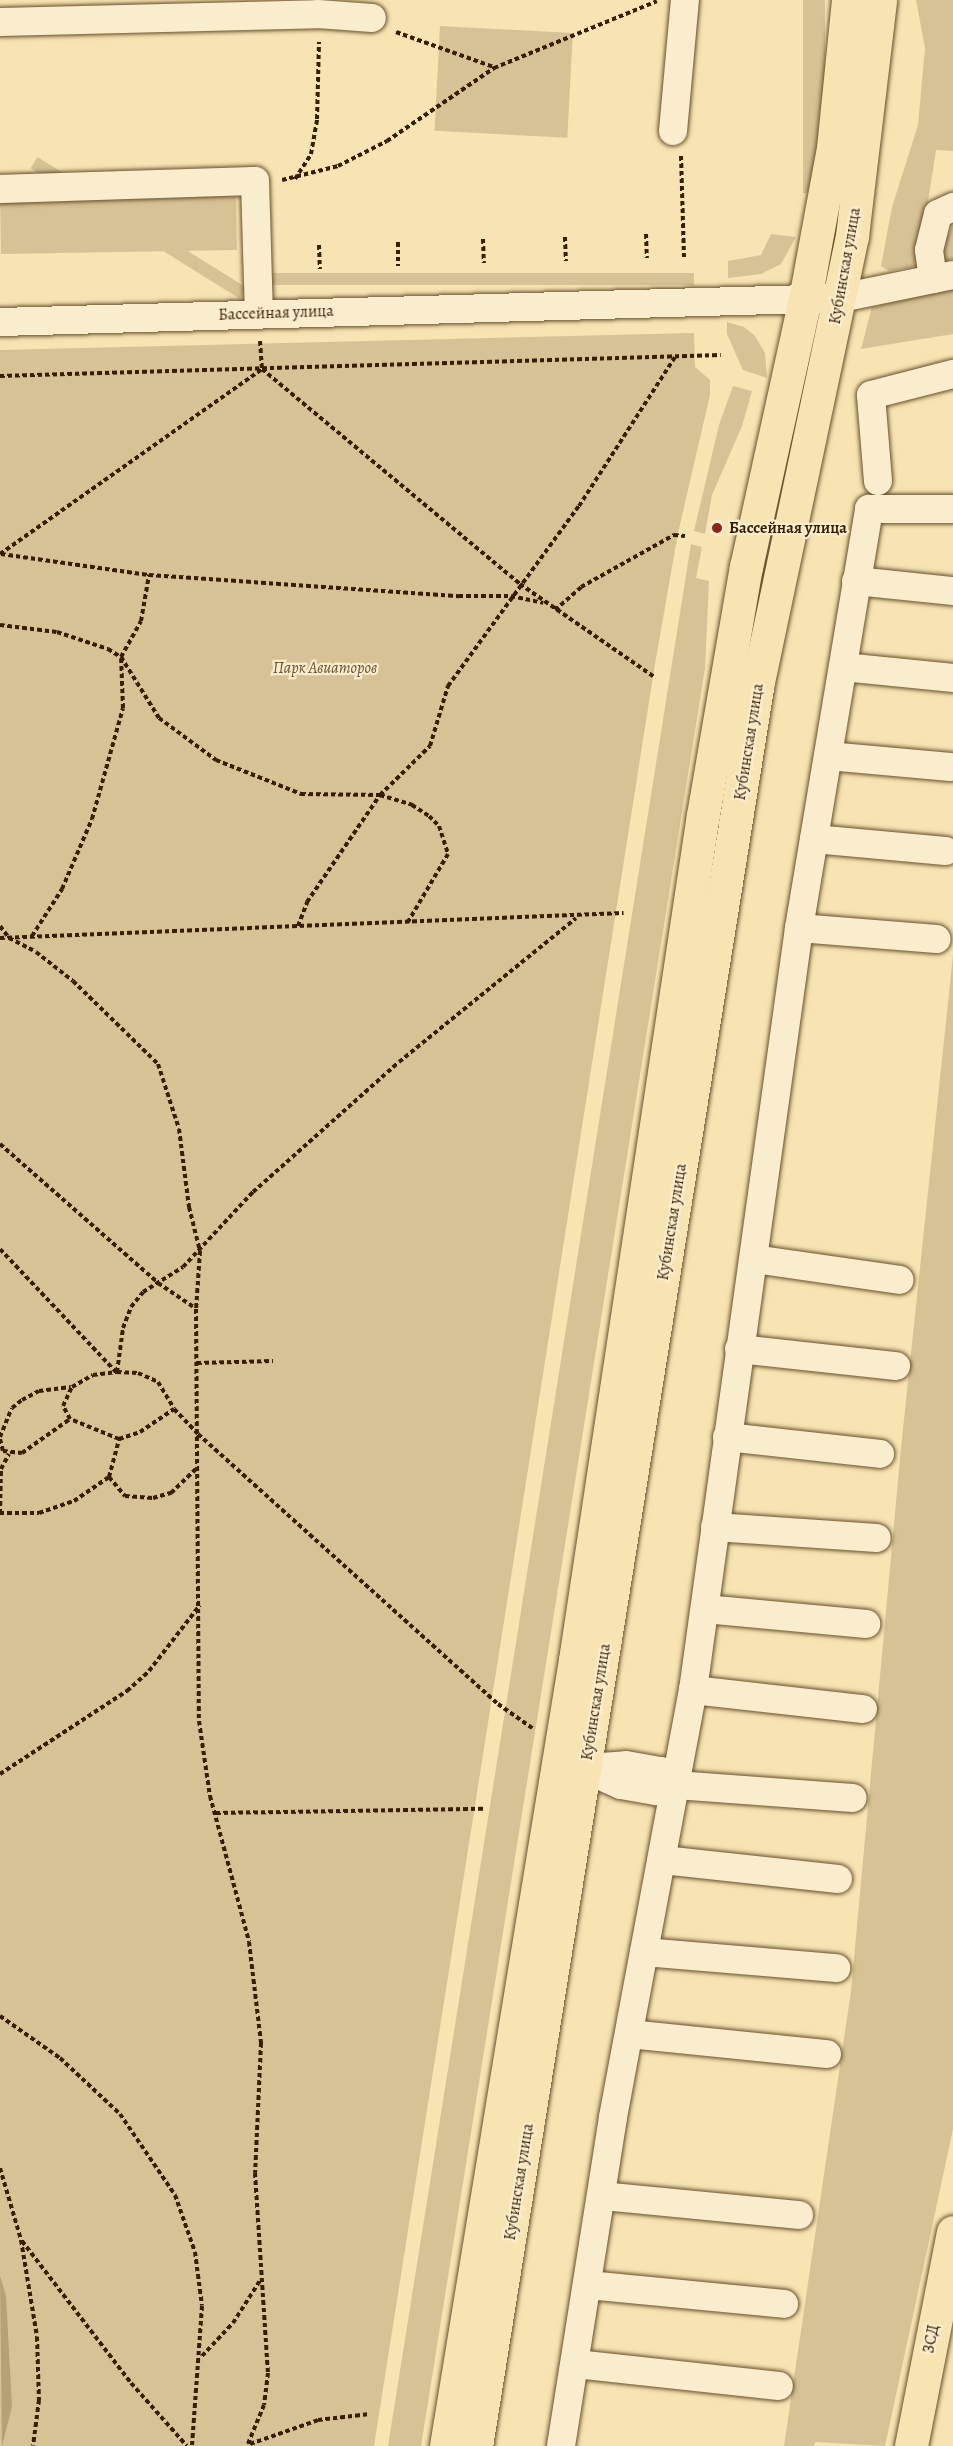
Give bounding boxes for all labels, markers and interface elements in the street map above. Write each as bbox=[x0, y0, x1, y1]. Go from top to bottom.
street label: Кубинская улица bbox=[825, 206, 865, 326]
street label: Бассейная улица bbox=[218, 301, 334, 325]
place label: Бассейная улица bbox=[729, 518, 847, 538]
marker: Бассейная улица bbox=[710, 521, 724, 535]
park label: Парк Авиаторов bbox=[273, 658, 377, 678]
street label: Кубинская улица bbox=[730, 682, 768, 802]
street label: Кубинская улица bbox=[653, 1162, 691, 1282]
street label: Кубинская улица bbox=[577, 1642, 615, 1762]
street label: Кубинская улица bbox=[500, 2122, 538, 2242]
street label: ЗСД bbox=[919, 2323, 943, 2355]

